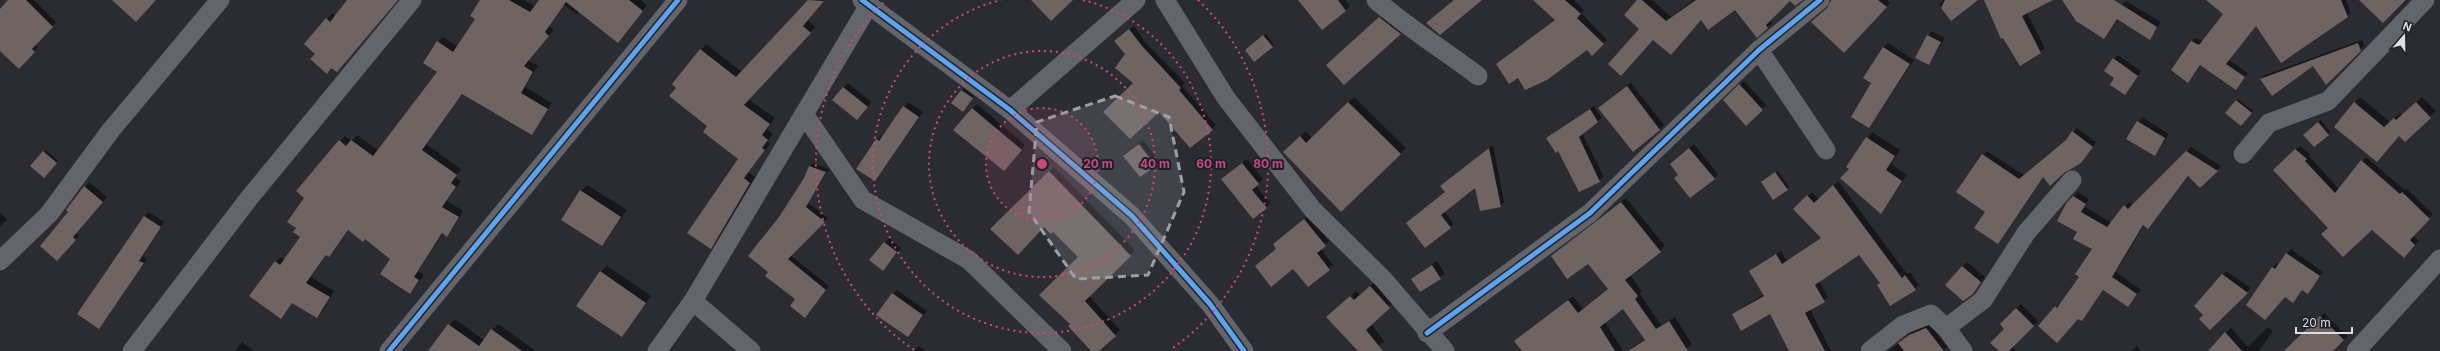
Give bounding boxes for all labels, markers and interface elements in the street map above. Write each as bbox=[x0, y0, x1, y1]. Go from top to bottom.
north arrow bbox=[2384, 16, 2424, 56]
text: N bbox=[2401, 19, 2414, 35]
text: 20 m bbox=[1083, 156, 1113, 171]
text: 40 m bbox=[1140, 156, 1170, 171]
text: 60 m bbox=[1196, 156, 1226, 171]
text: 80 m bbox=[1253, 156, 1283, 171]
centre of rings bbox=[1035, 157, 1049, 171]
scale bar bbox=[2296, 309, 2352, 335]
text: 20 m bbox=[2302, 315, 2331, 330]

